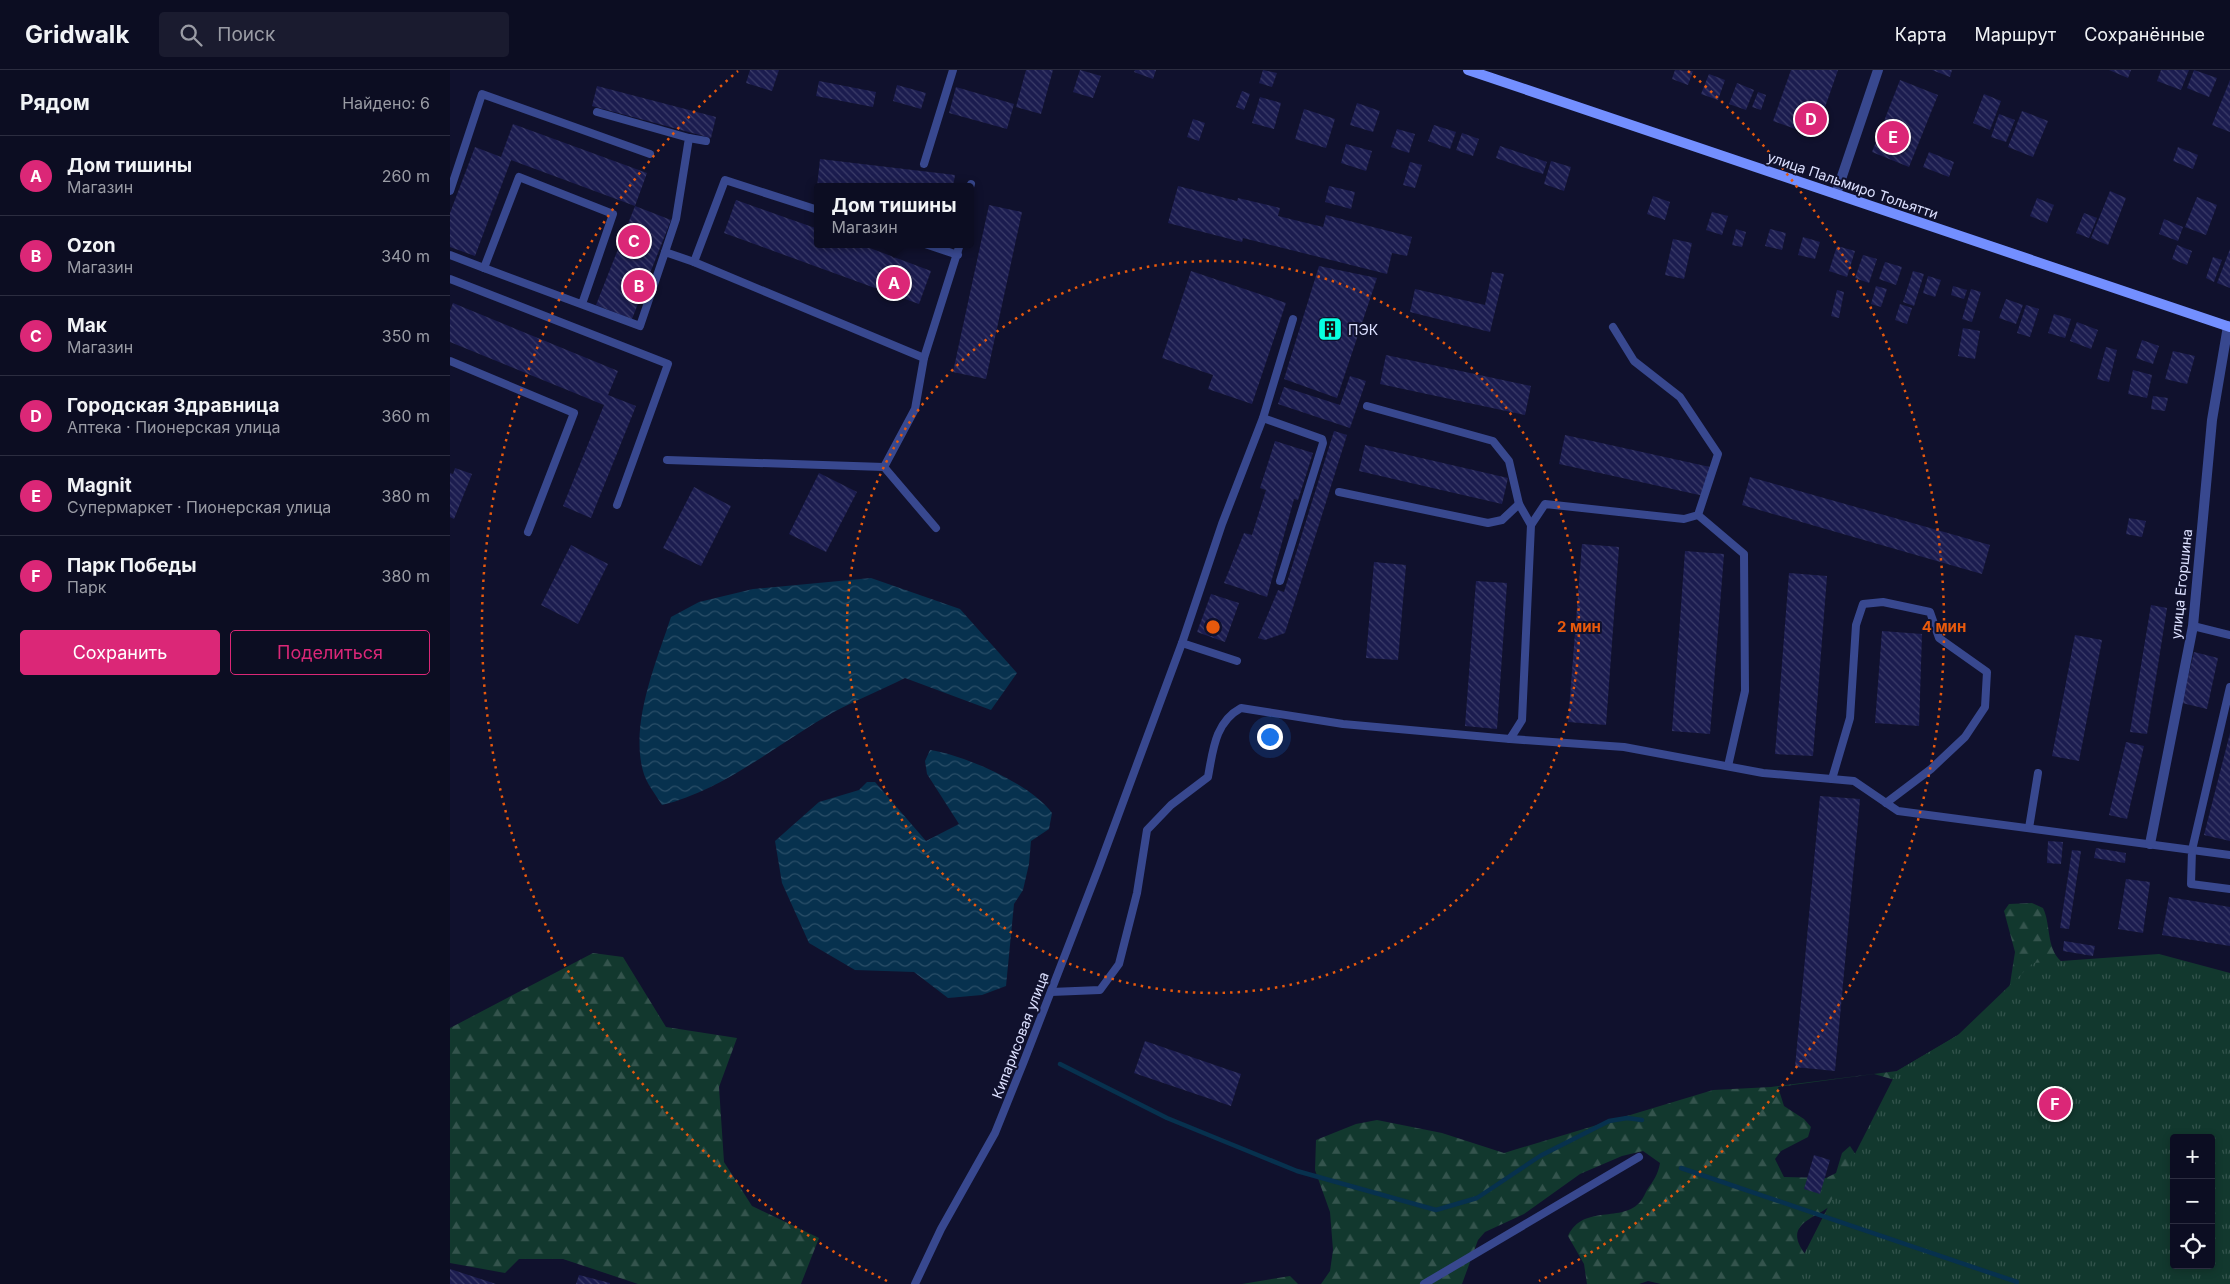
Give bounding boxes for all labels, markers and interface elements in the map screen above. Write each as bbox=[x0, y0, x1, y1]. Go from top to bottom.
search box bbox=[159, 12, 509, 57]
text: Gridwalk bbox=[25, 20, 129, 49]
icon: search bbox=[177, 21, 205, 49]
text: Поиск bbox=[217, 23, 275, 46]
text: Карта bbox=[1895, 24, 1947, 45]
text: Маршрут bbox=[1975, 24, 2056, 45]
text: Сохранённые bbox=[2084, 24, 2205, 45]
text: Рядом bbox=[20, 90, 90, 115]
text: Найдено: 6 bbox=[342, 93, 430, 113]
pin: D bbox=[1795, 100, 1827, 138]
pin: E bbox=[1877, 118, 1909, 156]
street label: улица Пальмиро Тольятти bbox=[1765, 148, 1941, 222]
text: Дом тишины bbox=[67, 154, 192, 177]
text: A bbox=[30, 166, 42, 186]
text: 260 m bbox=[382, 166, 430, 186]
text: Магазин bbox=[67, 177, 133, 197]
popup bbox=[814, 183, 974, 248]
text: Дом тишины bbox=[831, 194, 957, 217]
text: Магазин bbox=[831, 217, 898, 237]
pin: C bbox=[618, 222, 650, 260]
text: Ozon bbox=[67, 234, 116, 257]
text: B bbox=[31, 246, 41, 266]
text: 340 m bbox=[381, 246, 430, 266]
text: Магазин bbox=[67, 257, 133, 277]
pin: A bbox=[878, 264, 910, 302]
pin: B bbox=[623, 267, 655, 305]
text: Мак bbox=[67, 314, 107, 337]
building icon: ПЭК bbox=[1317, 316, 1343, 342]
place label: ПЭК bbox=[1348, 321, 1379, 338]
text: C bbox=[30, 326, 42, 346]
text: 350 m bbox=[382, 326, 430, 346]
text: Магазин bbox=[67, 337, 133, 357]
text: Городская Здравница bbox=[67, 394, 280, 417]
text: D bbox=[30, 406, 42, 426]
text: 360 m bbox=[382, 406, 430, 426]
text: Аптека · Пионерская улица bbox=[67, 417, 280, 437]
text: Magnit bbox=[67, 474, 132, 497]
text: E bbox=[31, 486, 41, 506]
text: 380 m bbox=[382, 486, 430, 506]
text: Супермаркет · Пионерская улица bbox=[67, 497, 331, 517]
street label: улица Егоршина bbox=[2167, 528, 2195, 640]
text: Парк Победы bbox=[67, 554, 197, 577]
text: F bbox=[31, 566, 41, 586]
text: 380 m bbox=[382, 566, 430, 586]
text: Парк bbox=[67, 577, 106, 597]
text: 2 мин bbox=[1557, 617, 1601, 636]
text: 4 мин bbox=[1922, 617, 1966, 636]
centre of rings bbox=[1204, 618, 1222, 636]
button: Сохранить bbox=[20, 630, 220, 675]
button: Поделиться bbox=[230, 630, 430, 675]
your location bbox=[1257, 724, 1283, 750]
street label: Кипарисовая улица bbox=[988, 969, 1052, 1101]
pin: F bbox=[2039, 1085, 2071, 1123]
map controls bbox=[2170, 1134, 2215, 1269]
button: + bbox=[2170, 1134, 2215, 1179]
button: − bbox=[2170, 1179, 2215, 1224]
button: locate bbox=[2170, 1224, 2215, 1269]

